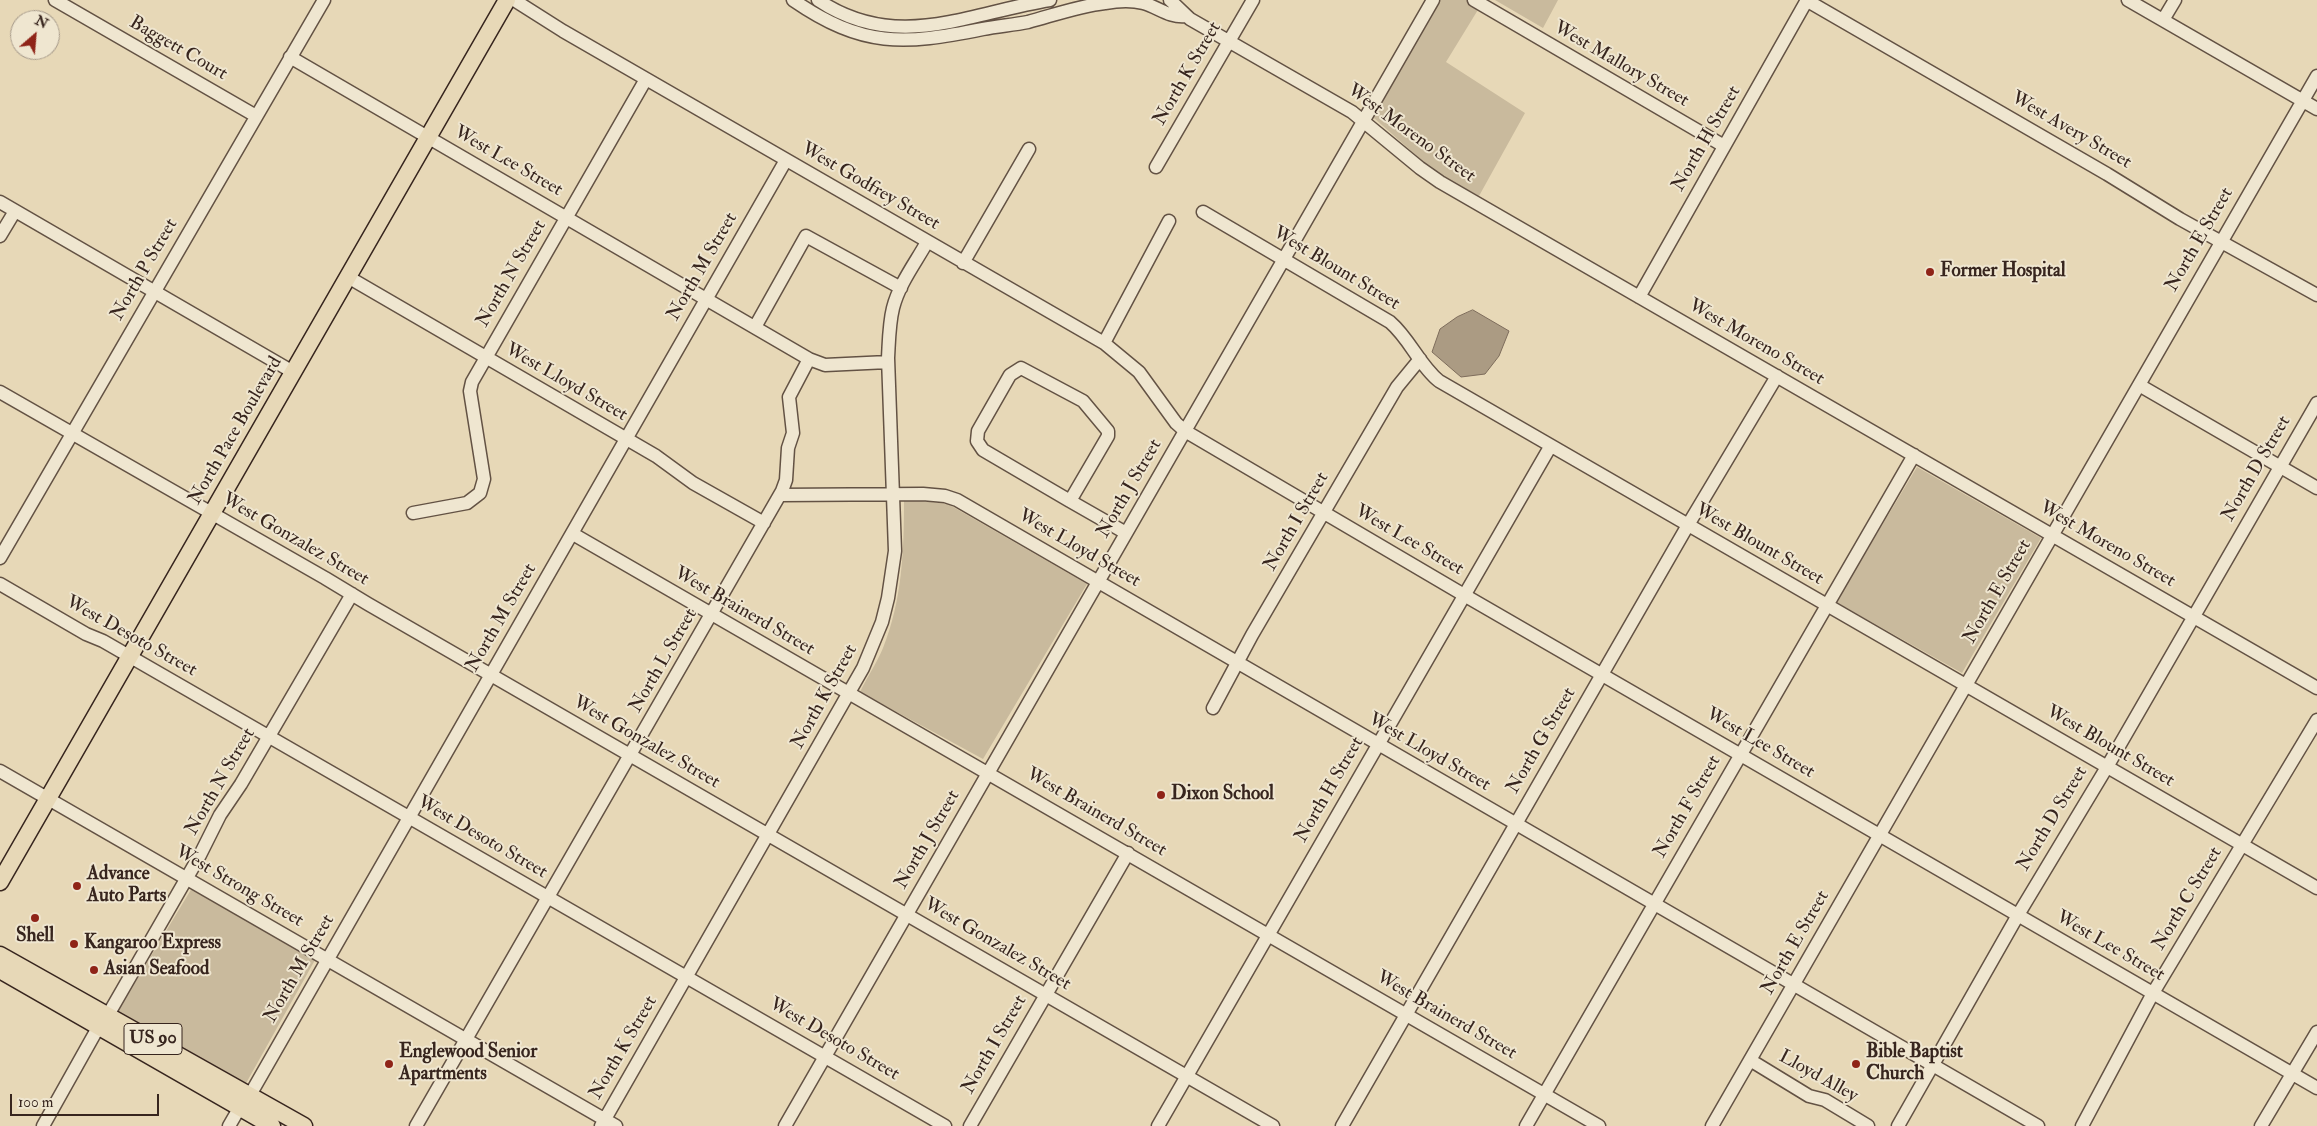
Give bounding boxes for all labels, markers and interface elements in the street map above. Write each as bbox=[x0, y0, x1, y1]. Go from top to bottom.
north arrow bbox=[10, 10, 60, 60]
text: N bbox=[32, 12, 51, 32]
street label: Baggett Court bbox=[125, 12, 231, 86]
street label: West Mallory Street bbox=[1549, 17, 1693, 113]
street label: North K Street bbox=[1149, 18, 1227, 130]
street label: West Moreno Street bbox=[1342, 80, 1480, 188]
street label: North H Street bbox=[1668, 82, 1746, 196]
street label: West Avery Street bbox=[2007, 87, 2135, 175]
street label: West Lee Street bbox=[450, 122, 566, 202]
street label: West Godfrey Street bbox=[797, 138, 943, 236]
street label: North E Street bbox=[2161, 184, 2239, 296]
street label: North M Street bbox=[663, 209, 743, 325]
street label: North P Street bbox=[107, 215, 183, 325]
street label: North N Street bbox=[472, 216, 552, 332]
street label: West Blount Street bbox=[1268, 222, 1404, 316]
place label: Former Hospital bbox=[1940, 261, 2066, 283]
marker: Former Hospital bbox=[1924, 266, 1936, 278]
street label: West Moreno Street bbox=[1684, 295, 1828, 391]
street label: West Lloyd Street bbox=[501, 339, 631, 427]
street label: North Pace Boulevard bbox=[184, 353, 288, 509]
street label: North D Street bbox=[2218, 412, 2296, 526]
street label: North J Street bbox=[1093, 435, 1167, 543]
street label: North I Street bbox=[1260, 469, 1334, 575]
street label: West Gonzalez Street bbox=[217, 489, 373, 591]
street label: West Moreno Street bbox=[2035, 497, 2179, 593]
street label: West Blount Street bbox=[1691, 499, 1827, 591]
street label: West Lee Street bbox=[1351, 501, 1467, 581]
street label: West Lloyd Street bbox=[1014, 505, 1144, 593]
street label: North E Street bbox=[1959, 536, 2037, 648]
street label: North M Street bbox=[462, 560, 542, 676]
street label: West Brainerd Street bbox=[670, 563, 818, 661]
street label: West Desoto Street bbox=[61, 592, 201, 682]
street label: North L Street bbox=[625, 605, 703, 717]
street label: North K Street bbox=[787, 641, 863, 753]
street label: North G Street bbox=[1502, 684, 1582, 798]
street label: West Gonzalez Street bbox=[568, 692, 724, 794]
street label: West Blount Street bbox=[2042, 701, 2178, 793]
street label: West Lee Street bbox=[1702, 704, 1818, 784]
street label: West Lloyd Street bbox=[1364, 709, 1494, 797]
street label: North N Street bbox=[181, 724, 261, 840]
street label: North H Street bbox=[1291, 733, 1369, 847]
street label: North F Street bbox=[1649, 752, 1727, 862]
street label: North D Street bbox=[2013, 762, 2093, 876]
street label: West Brainerd Street bbox=[1022, 764, 1170, 862]
place label: Dixon School bbox=[1171, 784, 1274, 806]
street label: North J Street bbox=[891, 786, 965, 894]
marker: Dixon School bbox=[1155, 789, 1167, 801]
street label: West Desoto Street bbox=[413, 792, 551, 884]
street label: West Strong Street bbox=[171, 841, 307, 933]
street label: North C Street bbox=[2148, 843, 2228, 955]
place label: Advance Auto Parts bbox=[87, 864, 166, 908]
marker: Advance Auto Parts bbox=[71, 880, 83, 892]
street label: North E Street bbox=[1757, 887, 1835, 999]
street label: West Gonzalez Street bbox=[919, 894, 1075, 996]
street label: West Lee Street bbox=[2052, 907, 2168, 987]
street label: North M Street bbox=[260, 911, 340, 1027]
marker: Shell bbox=[29, 912, 41, 924]
place label: Shell bbox=[16, 926, 54, 948]
place label: Kangaroo Express bbox=[84, 933, 221, 955]
marker: Kangaroo Express bbox=[68, 938, 80, 950]
place label: Asian Seafood bbox=[104, 959, 209, 981]
marker: Asian Seafood bbox=[88, 964, 100, 976]
street label: West Brainerd Street bbox=[1372, 967, 1520, 1065]
street label: North K Street bbox=[585, 992, 663, 1104]
street label: North I Street bbox=[958, 992, 1032, 1098]
street label: West Desoto Street bbox=[765, 994, 903, 1086]
road number: US 90 bbox=[124, 1024, 182, 1054]
place label: Englewood Senior Apartments bbox=[399, 1042, 537, 1086]
place label: Bible Baptist Church bbox=[1866, 1042, 1963, 1086]
street label: Lloyd Alley bbox=[1774, 1046, 1862, 1108]
marker: Englewood Senior Apartments bbox=[383, 1058, 395, 1070]
marker: Bible Baptist Church bbox=[1850, 1058, 1862, 1070]
scale bar bbox=[12, 1084, 161, 1116]
text: 100 m bbox=[18, 1093, 53, 1112]

